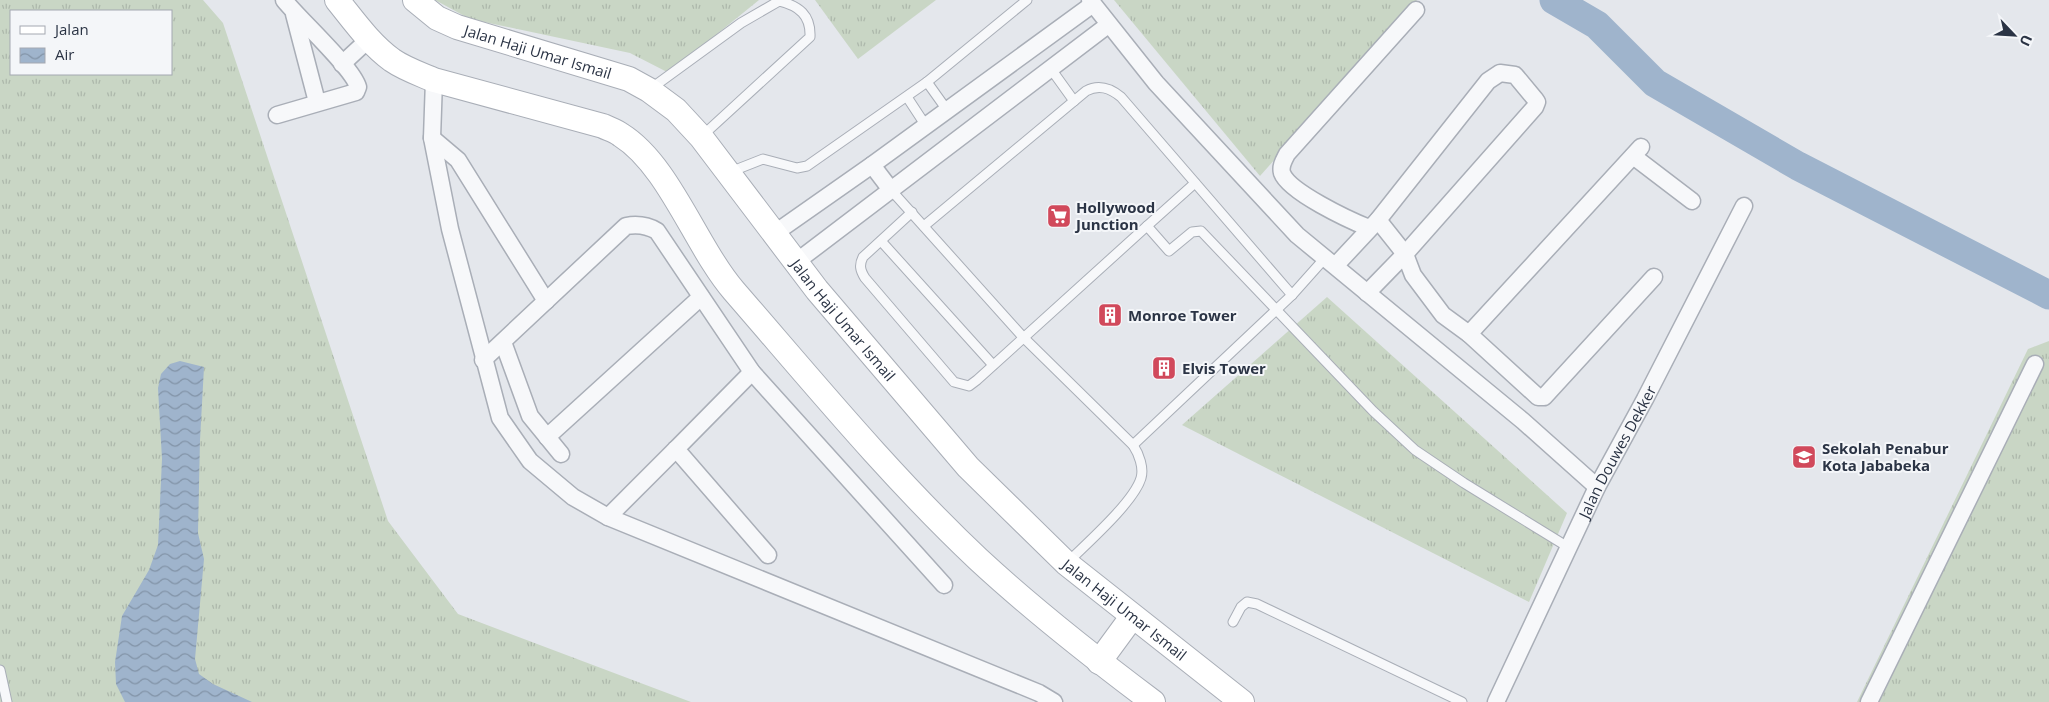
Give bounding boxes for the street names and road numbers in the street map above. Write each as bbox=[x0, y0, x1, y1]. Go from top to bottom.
street label: Jalan Haji Umar Ismail bbox=[460, 19, 614, 83]
street label: Jalan Haji Umar Ismail bbox=[786, 253, 900, 385]
street label: Jalan Douwes Dekker bbox=[1573, 382, 1660, 523]
street label: Jalan Haji Umar Ismail bbox=[1057, 553, 1191, 665]

